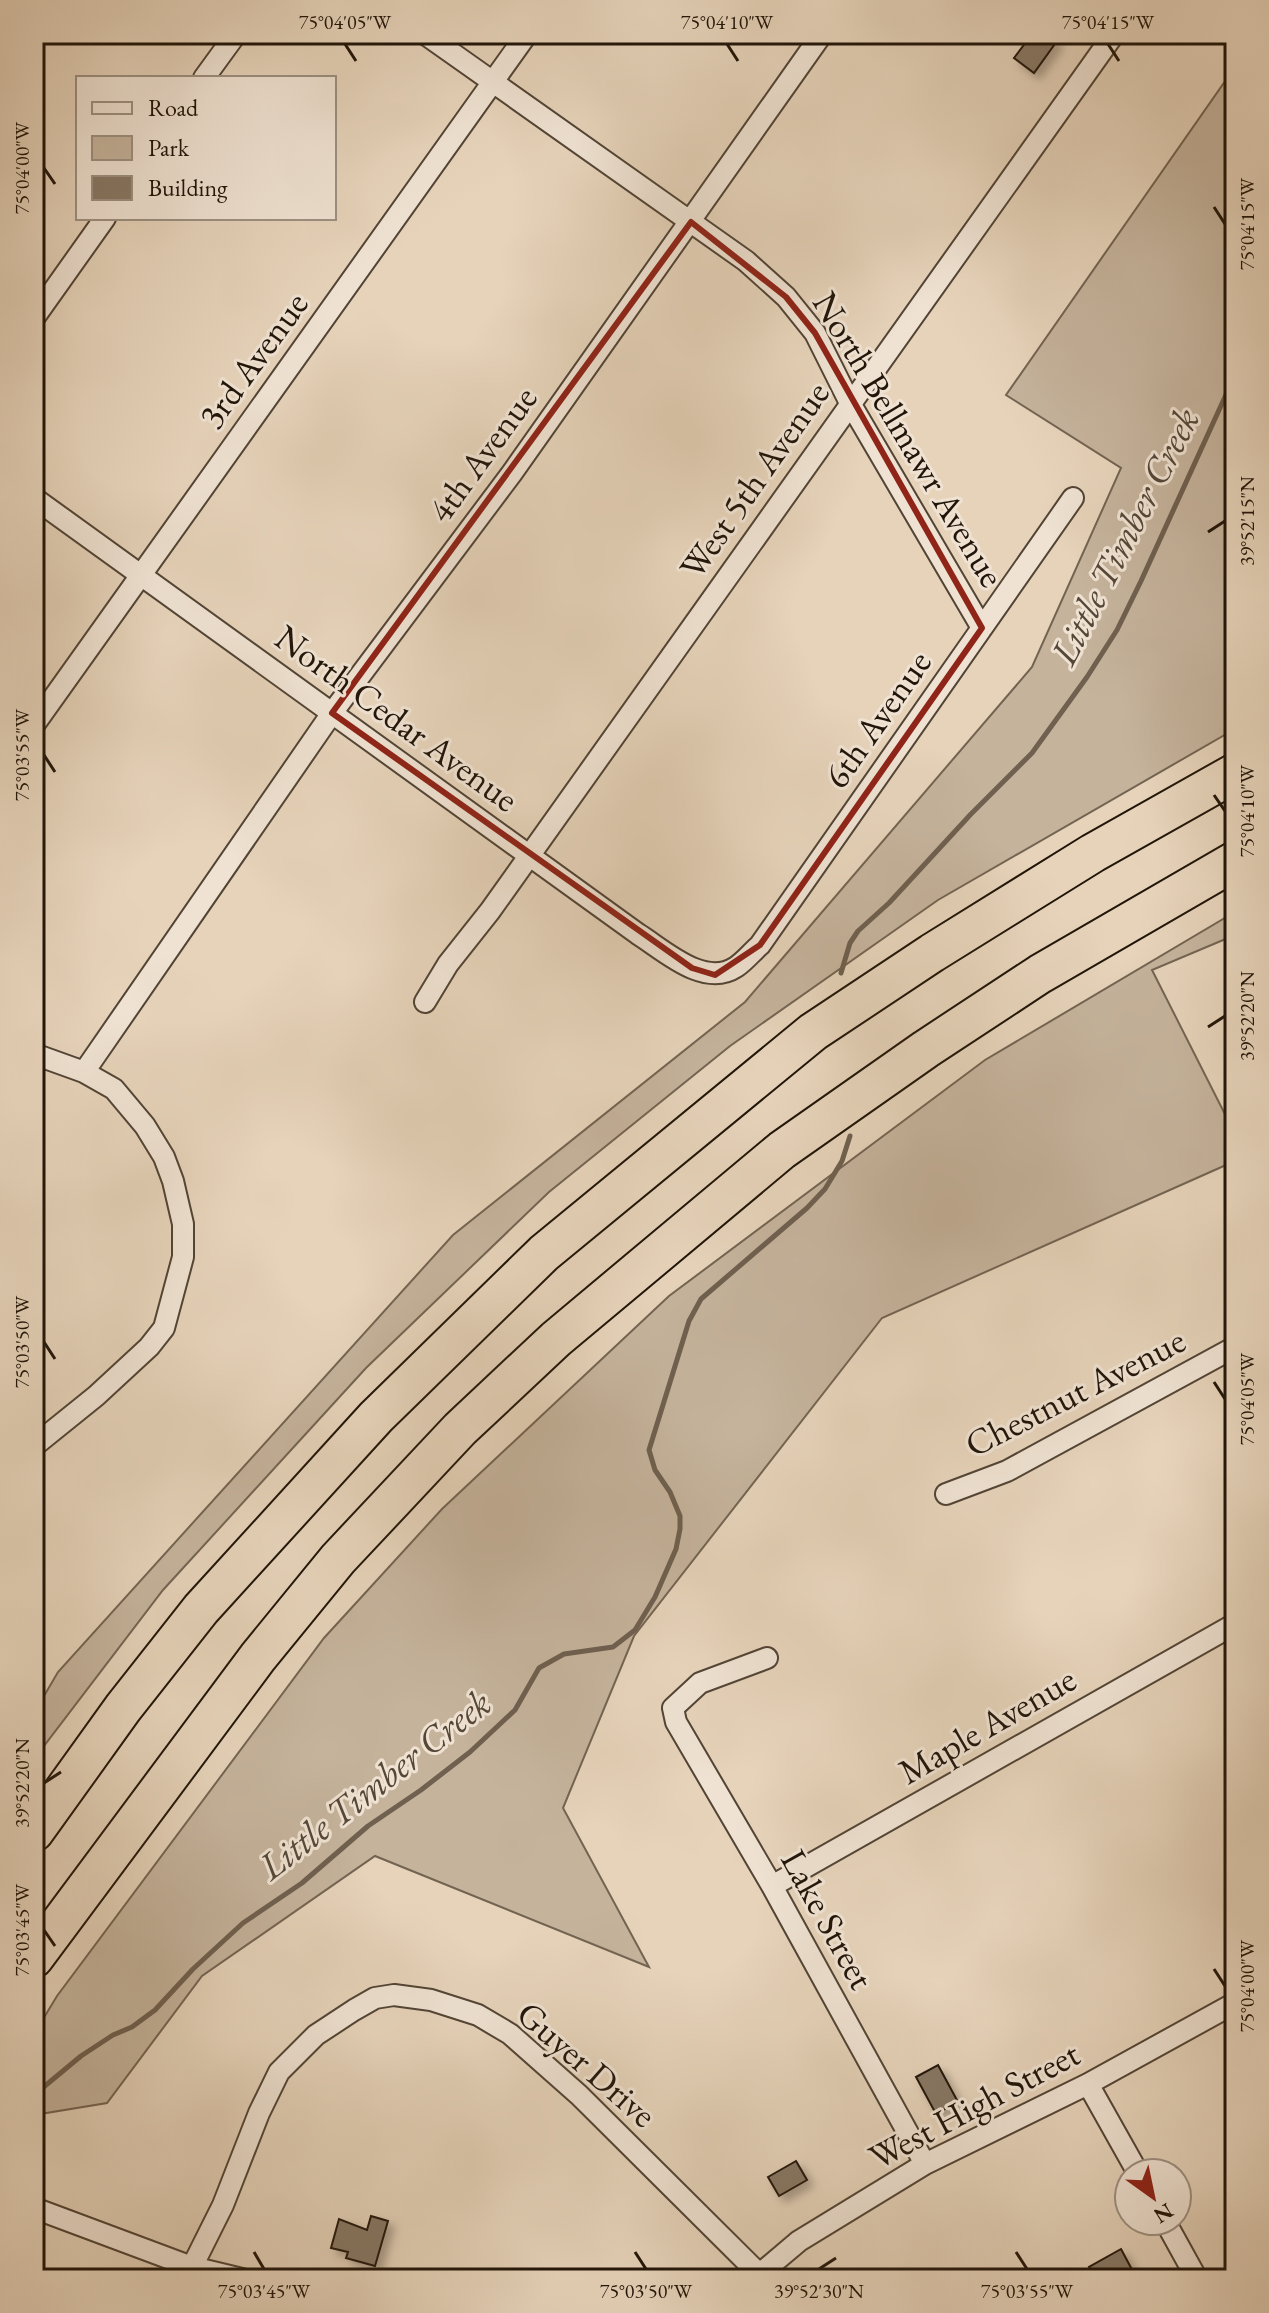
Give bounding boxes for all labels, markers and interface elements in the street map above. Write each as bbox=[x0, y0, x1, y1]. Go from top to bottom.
text: 75°04'05"W bbox=[299, 9, 392, 35]
text: 75°04'10"W bbox=[681, 9, 774, 35]
text: 75°04'15"W bbox=[1062, 9, 1155, 35]
legend bbox=[76, 76, 336, 220]
text: Road bbox=[148, 92, 199, 123]
text: 75°04'00"W bbox=[9, 121, 35, 214]
text: Park bbox=[148, 132, 190, 163]
text: Building bbox=[148, 172, 228, 203]
text: 75°04'15"W bbox=[1234, 177, 1260, 270]
street label: 3rd Avenue bbox=[188, 282, 318, 438]
street label: North Bellmawr Avenue bbox=[802, 283, 1016, 595]
street label: West 5th Avenue bbox=[668, 372, 840, 588]
street label: 4th Avenue bbox=[417, 376, 547, 532]
water label: Little Timber Creek bbox=[1038, 399, 1210, 674]
text: 39°52'15"N bbox=[1234, 476, 1260, 566]
street label: North Cedar Avenue bbox=[266, 614, 528, 822]
street label: 6th Avenue bbox=[813, 641, 941, 797]
text: 75°03'55"W bbox=[9, 708, 35, 801]
text: 75°04'10"W bbox=[1234, 764, 1260, 857]
text: 39°52'20"N bbox=[1234, 971, 1260, 1061]
text: 75°03'50"W bbox=[9, 1295, 35, 1388]
street label: Chestnut Avenue bbox=[957, 1316, 1193, 1468]
text: 75°04'05"W bbox=[1234, 1352, 1260, 1445]
street label: Maple Avenue bbox=[890, 1655, 1084, 1795]
water label: Little Timber Creek bbox=[247, 1678, 500, 1891]
text: 39°52'20"N bbox=[9, 1738, 35, 1828]
street label: Lake Street bbox=[770, 1841, 886, 1998]
text: 75°03'45"W bbox=[9, 1883, 35, 1976]
text: 75°04'00"W bbox=[1234, 1939, 1260, 2032]
street label: Guyer Drive bbox=[507, 1990, 667, 2138]
street label: West High Street bbox=[861, 2029, 1088, 2180]
north arrow bbox=[1113, 2157, 1193, 2237]
text: N bbox=[1148, 2196, 1179, 2230]
text: 75°03'45"W bbox=[218, 2278, 311, 2304]
text: 75°03'50"W bbox=[600, 2278, 693, 2304]
text: 39°52'30"N bbox=[774, 2278, 864, 2304]
text: 75°03'55"W bbox=[981, 2278, 1074, 2304]

